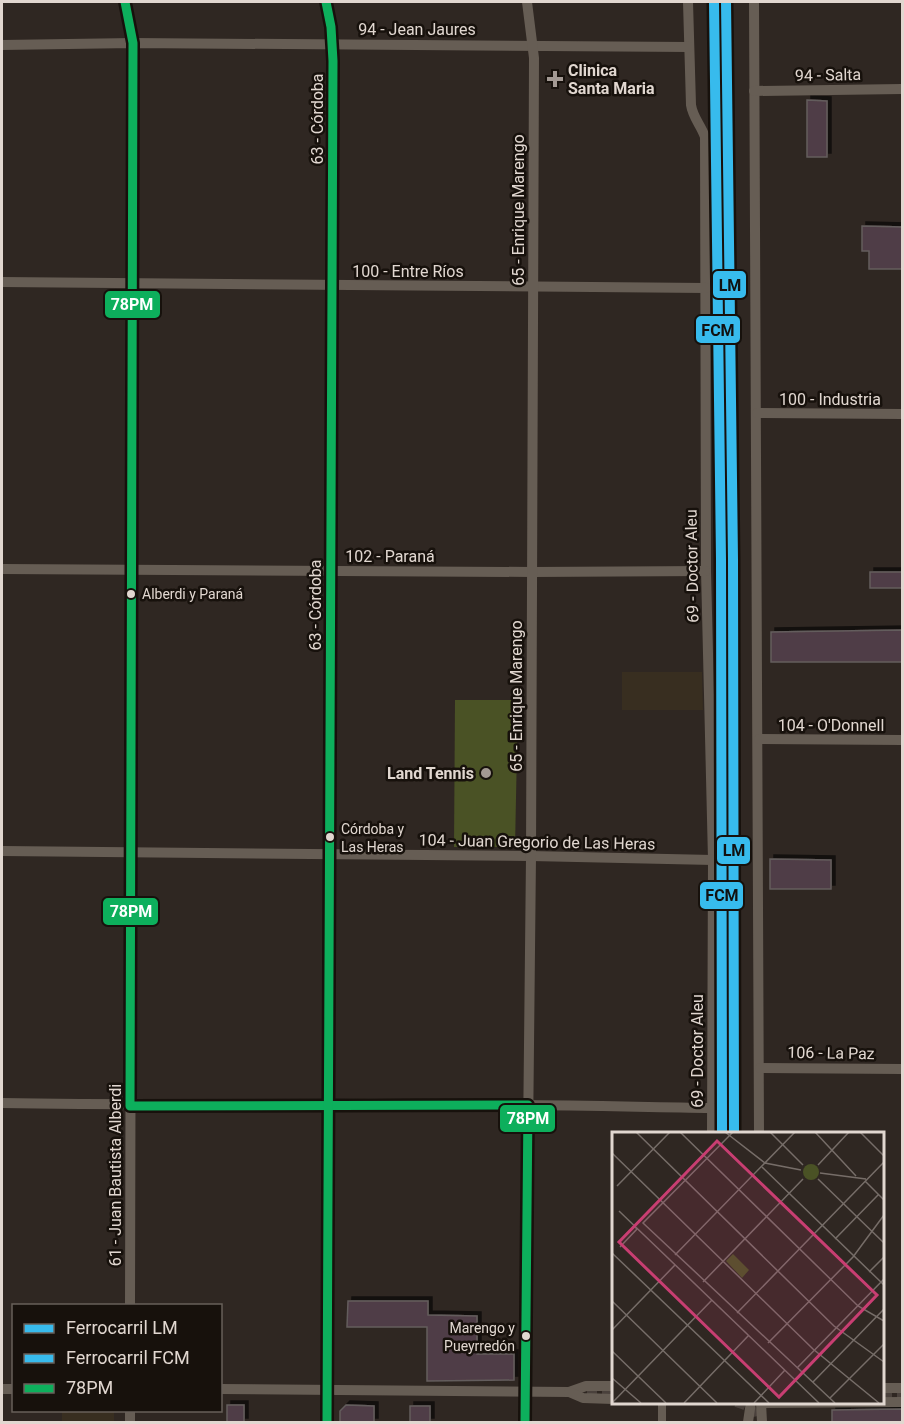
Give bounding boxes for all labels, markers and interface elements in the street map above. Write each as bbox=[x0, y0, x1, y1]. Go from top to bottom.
street label: 94 - Jean Jaures bbox=[358, 20, 476, 39]
place label: Clinica Santa Maria bbox=[568, 61, 655, 98]
street label: 94 - Salta bbox=[795, 65, 861, 85]
marker: Clinica Santa Maria bbox=[546, 70, 564, 88]
street label: 63 - Córdoba bbox=[308, 74, 327, 165]
street label: 65 - Enrique Marengo bbox=[509, 134, 528, 286]
street label: 100 - Entre Ríos bbox=[352, 262, 464, 281]
line badge: LM bbox=[712, 270, 747, 299]
text: LM bbox=[719, 276, 741, 295]
line badge: 78PM bbox=[104, 290, 161, 319]
text: 78PM bbox=[111, 295, 153, 314]
line badge: FCM bbox=[695, 315, 741, 344]
text: FCM bbox=[701, 321, 735, 340]
street label: 100 - Industria bbox=[779, 390, 881, 409]
street label: 69 - Doctor Aleu bbox=[682, 509, 702, 623]
street label: 102 - Paraná bbox=[345, 547, 435, 566]
street label: 63 - Córdoba bbox=[306, 560, 325, 651]
place label: Alberdi y Paraná bbox=[142, 586, 243, 602]
marker: Alberdi y Paraná bbox=[125, 588, 137, 600]
street label: 65 - Enrique Marengo bbox=[507, 620, 526, 772]
street label: 104 - O'Donnell bbox=[778, 716, 884, 735]
place label: Land Tennis bbox=[387, 764, 474, 783]
marker: Land Tennis bbox=[479, 766, 493, 780]
place label: Córdoba y Las Heras bbox=[341, 821, 405, 855]
street label: 104 - Juan Gregorio de Las Heras bbox=[419, 830, 655, 854]
marker: Córdoba y Las Heras bbox=[324, 831, 336, 843]
line badge: LM bbox=[716, 836, 751, 865]
text: LM bbox=[723, 841, 745, 860]
line badge: FCM bbox=[699, 881, 744, 910]
text: FCM bbox=[705, 886, 739, 905]
line badge: 78PM bbox=[102, 897, 159, 926]
text: 78PM bbox=[110, 902, 152, 921]
street label: 69 - Doctor Aleu bbox=[688, 994, 707, 1108]
street label: 106 - La Paz bbox=[787, 1043, 875, 1063]
street label: 61 - Juan Bautista Alberdi bbox=[106, 1084, 125, 1266]
line badge: 78PM bbox=[499, 1104, 556, 1133]
text: 78PM bbox=[507, 1109, 549, 1128]
inset map bbox=[612, 1132, 883, 1403]
legend bbox=[12, 1304, 222, 1412]
text: Ferrocarril LM bbox=[66, 1317, 178, 1338]
place label: Marengo y Pueyrredón bbox=[444, 1320, 515, 1354]
marker: Marengo y Pueyrredón bbox=[520, 1330, 532, 1342]
text: Ferrocarril FCM bbox=[66, 1347, 190, 1368]
text: 78PM bbox=[66, 1377, 113, 1398]

